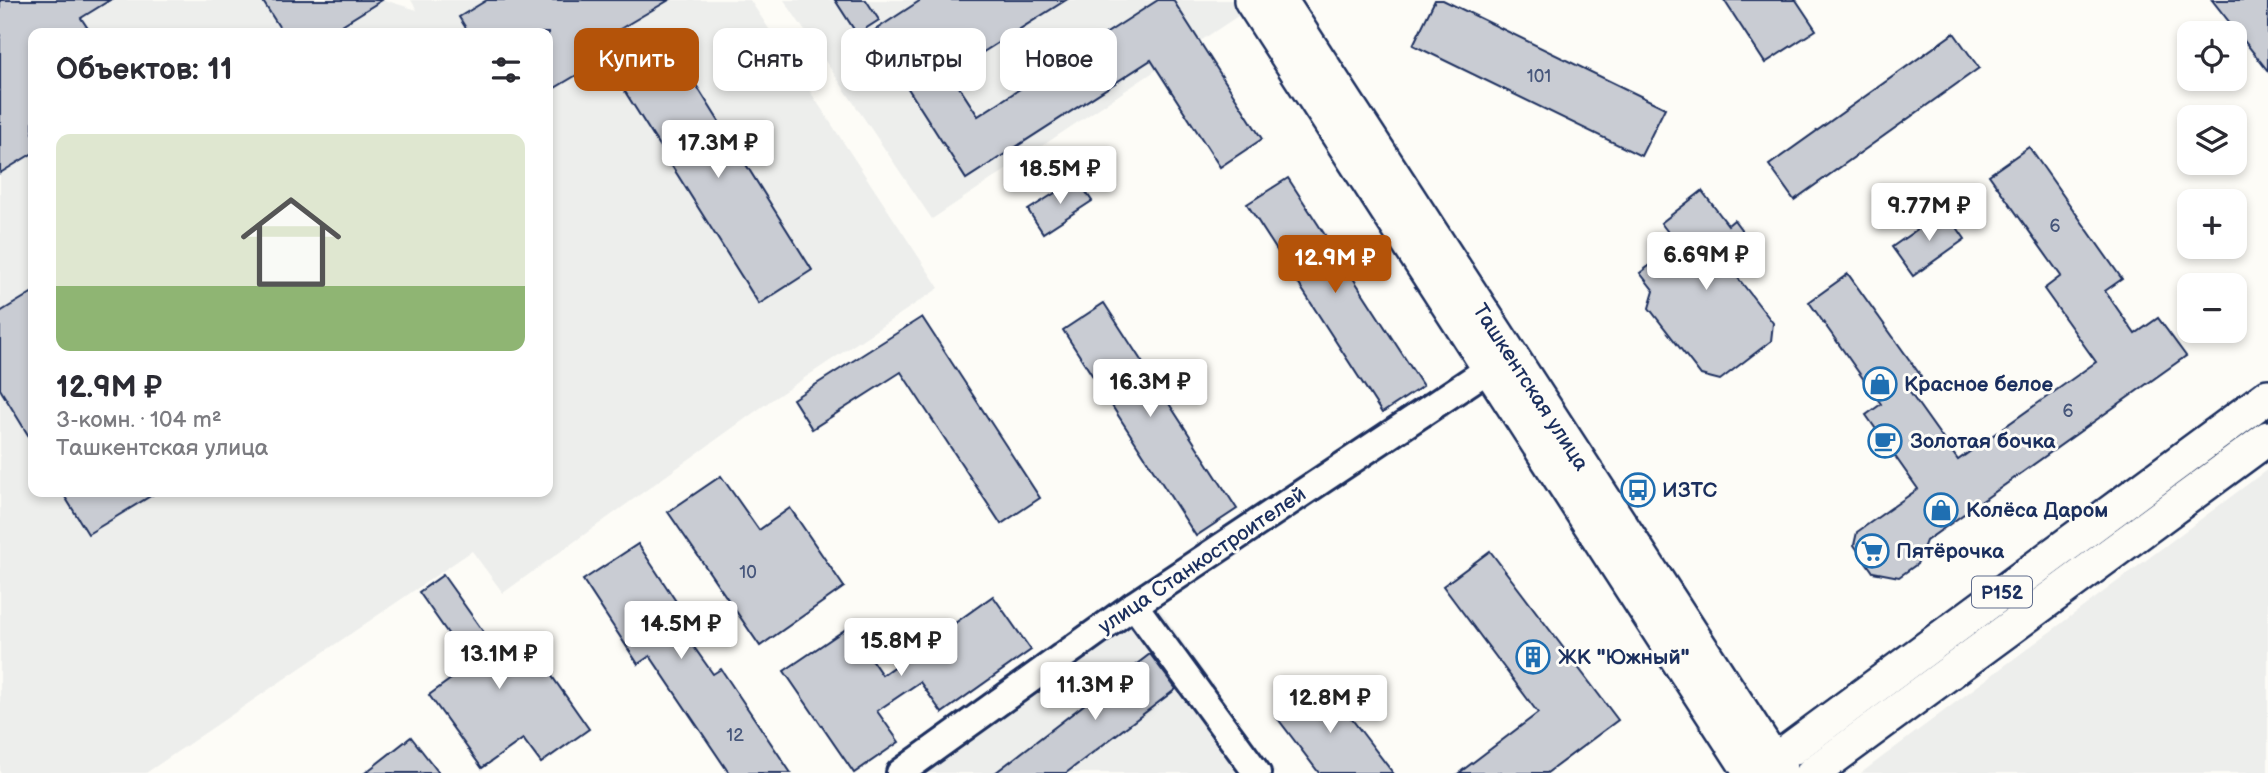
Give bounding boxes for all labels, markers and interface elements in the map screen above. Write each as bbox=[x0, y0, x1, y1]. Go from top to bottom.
map controls bbox=[2177, 21, 2247, 343]
button: locate bbox=[2177, 21, 2247, 91]
chip: Купить bbox=[574, 28, 699, 91]
chip: Снять bbox=[713, 28, 827, 91]
chip: Фильтры bbox=[841, 28, 986, 91]
chip: Новое bbox=[1000, 28, 1117, 91]
icon: filters bbox=[487, 51, 525, 89]
text: Объектов: 11 bbox=[56, 52, 233, 88]
house number: 101 bbox=[1527, 66, 1551, 87]
button: layers bbox=[2177, 105, 2247, 175]
pin: 17.3M ₽ bbox=[653, 120, 783, 180]
text: 17.3M ₽ bbox=[678, 129, 758, 157]
pin: 18.5M ₽ bbox=[995, 146, 1125, 206]
text: 18.5M ₽ bbox=[1019, 155, 1101, 183]
icon: home bbox=[228, 179, 354, 305]
pin: 9.77M ₽ bbox=[1864, 184, 1994, 243]
button: + bbox=[2177, 189, 2247, 259]
text: 9.77M ₽ bbox=[1887, 192, 1971, 220]
house number: 6 bbox=[2050, 216, 2061, 237]
pin: 6.69M ₽ bbox=[1641, 232, 1771, 292]
pin: 12.9M ₽ bbox=[1270, 236, 1400, 295]
text: 6.69M ₽ bbox=[1663, 241, 1749, 269]
text: 12.9M ₽ bbox=[1294, 244, 1376, 272]
button: − bbox=[2177, 273, 2247, 343]
street label: Ташкентская улица bbox=[1467, 299, 1594, 476]
pin: 16.3M ₽ bbox=[1085, 360, 1215, 419]
shop icon: Красное белое bbox=[1861, 365, 1899, 403]
text: 16.3M ₽ bbox=[1109, 368, 1191, 396]
text: 12.9M ₽ bbox=[56, 370, 162, 406]
place label: Красное белое bbox=[1904, 372, 2053, 397]
house number: 6 bbox=[2063, 401, 2074, 422]
text: 3-комн. · 104 m² bbox=[56, 406, 222, 434]
cafe icon: Золотая бочка bbox=[1866, 422, 1904, 460]
place label: Золотая бочка bbox=[1910, 429, 2056, 454]
text: Ташкентская улица bbox=[56, 434, 268, 462]
bus stop icon: ИЗТС bbox=[1619, 471, 1657, 509]
place label: ИЗТС bbox=[1662, 478, 1717, 503]
street label: улица Станкостроителей bbox=[1094, 482, 1311, 639]
shop icon: Колёса Даром bbox=[1922, 491, 1960, 529]
place label: Колёса Даром bbox=[1966, 498, 2108, 523]
supermarket icon: Пятёрочка bbox=[1853, 532, 1891, 570]
place label: Пятёрочка bbox=[1896, 539, 2005, 564]
house number: 10 bbox=[739, 562, 757, 583]
road number: Р152 bbox=[1972, 576, 2032, 608]
pin: 14.5M ₽ bbox=[616, 602, 746, 661]
text: 14.5M ₽ bbox=[641, 610, 721, 638]
pin: 15.8M ₽ bbox=[836, 618, 966, 678]
text: 15.8M ₽ bbox=[860, 627, 942, 655]
pin: 13.1M ₽ bbox=[434, 632, 564, 691]
building icon: ЖК "Южный" bbox=[1514, 638, 1552, 676]
text: 13.1M ₽ bbox=[460, 640, 538, 668]
place label: ЖК "Южный" bbox=[1558, 645, 1690, 670]
pin: 11.3M ₽ bbox=[1030, 662, 1160, 722]
text: 11.3M ₽ bbox=[1056, 671, 1134, 699]
pin: 12.8M ₽ bbox=[1265, 676, 1395, 735]
text: 12.8M ₽ bbox=[1289, 684, 1371, 712]
house number: 12 bbox=[726, 725, 744, 746]

